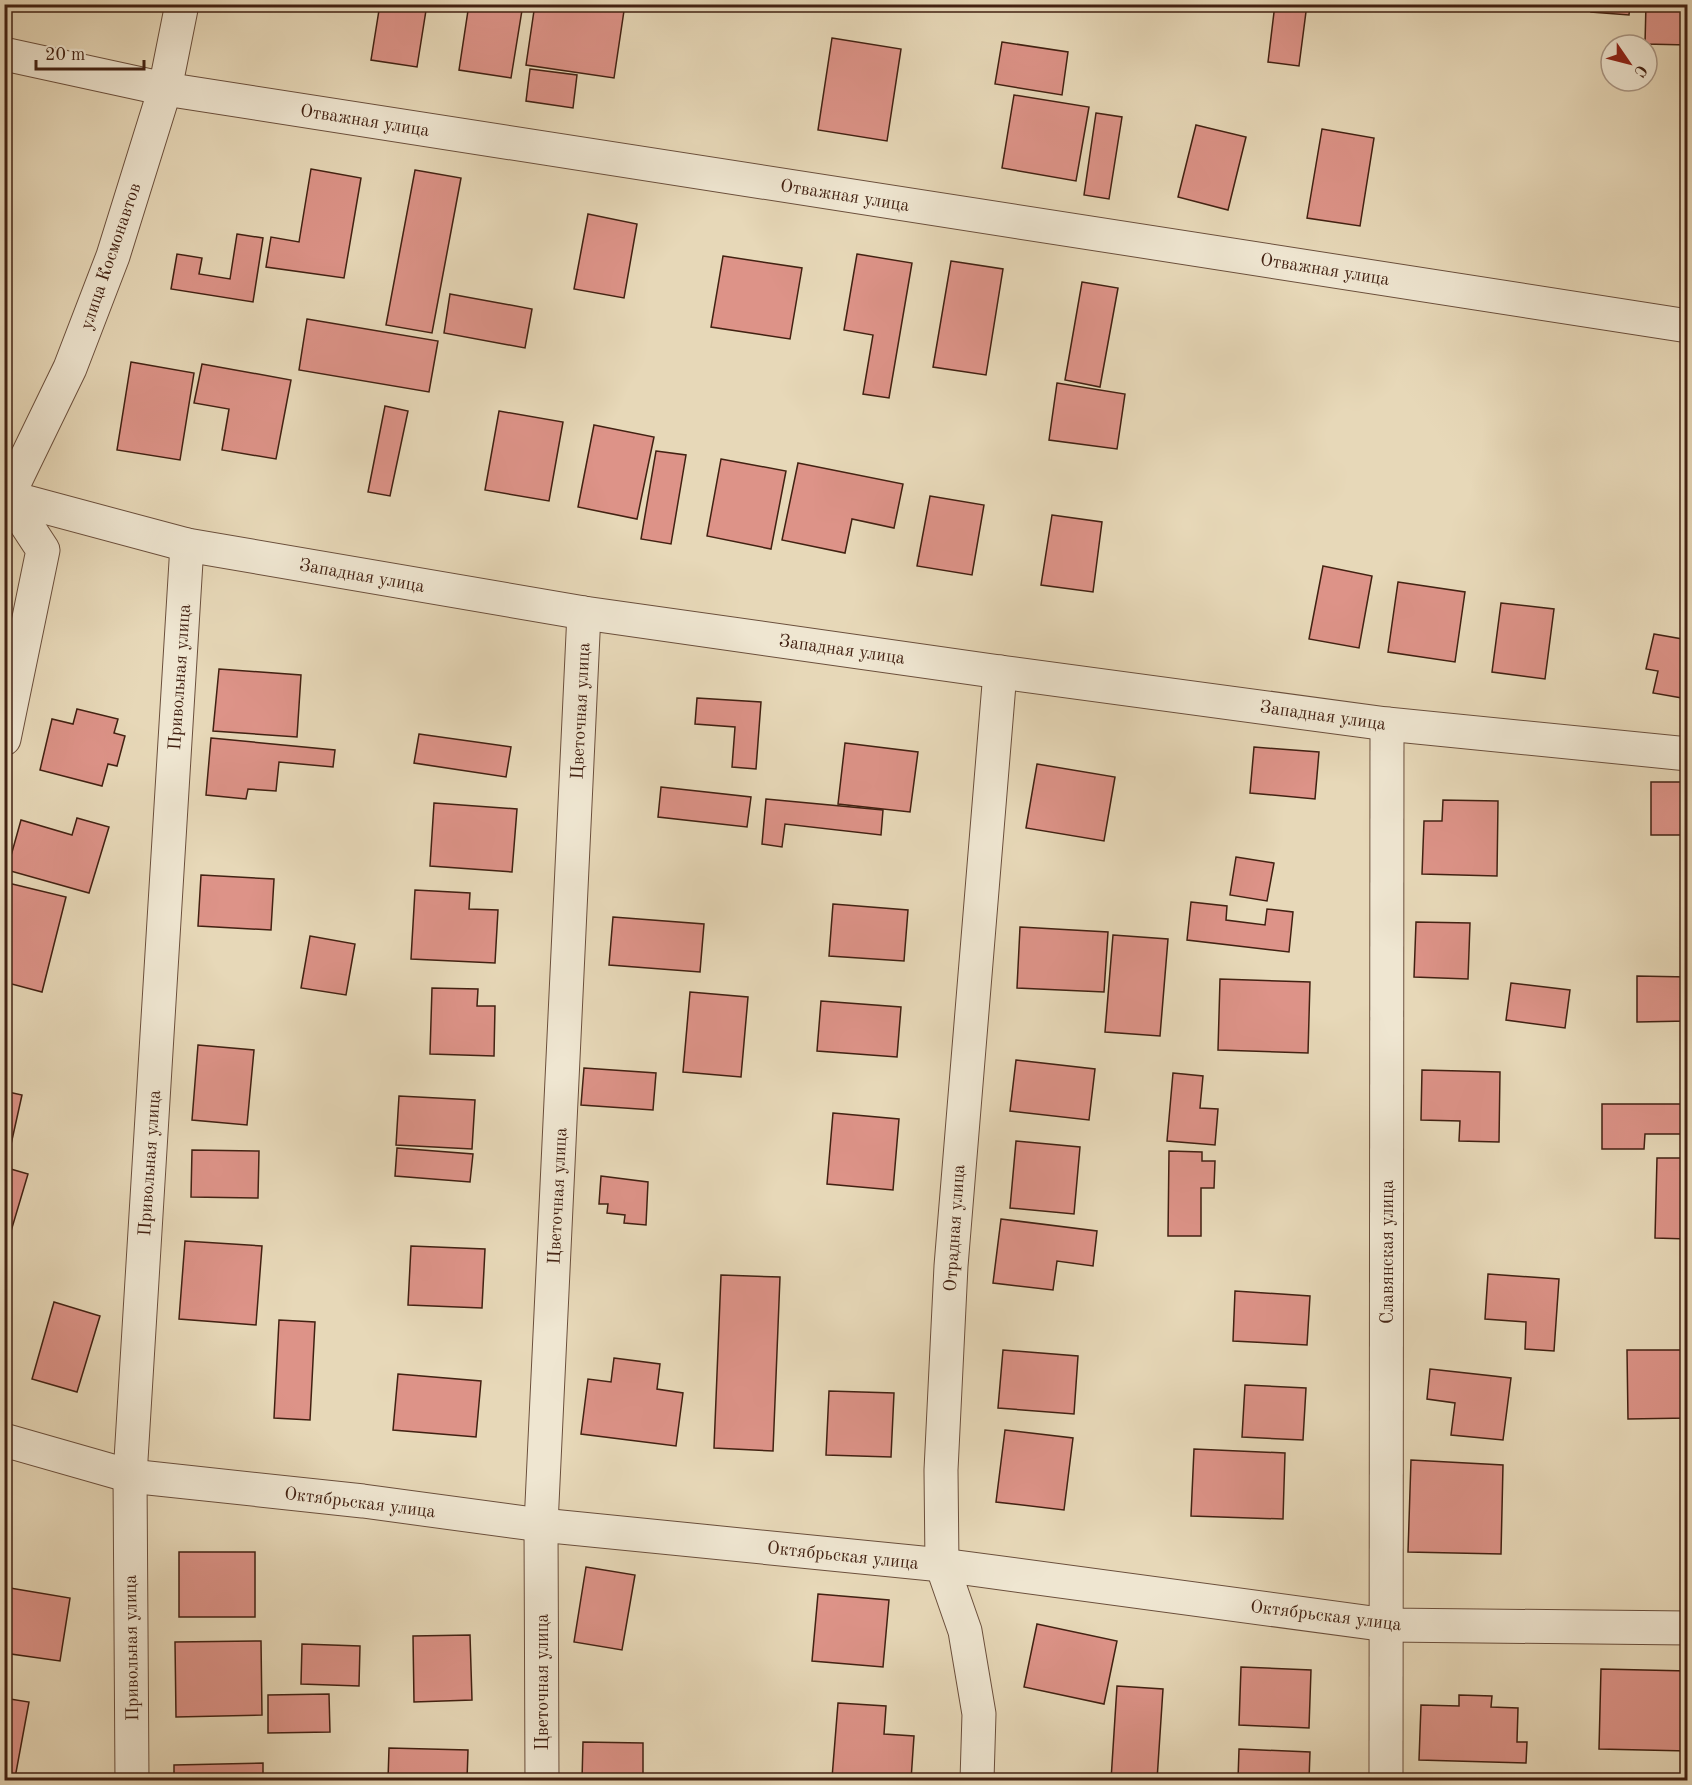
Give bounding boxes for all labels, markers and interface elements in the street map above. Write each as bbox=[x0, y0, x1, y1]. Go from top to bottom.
scale bar bbox=[36, 33, 144, 71]
north arrow bbox=[1599, 33, 1659, 93]
text: 20 m bbox=[45, 46, 85, 64]
text: С bbox=[1630, 62, 1649, 79]
street label: Отважная улица bbox=[299, 102, 431, 140]
street label: Отважная улица bbox=[779, 177, 911, 215]
street label: улица Космонавтов bbox=[77, 181, 144, 332]
street label: Отважная улица bbox=[1259, 251, 1391, 289]
street label: Западная улица bbox=[298, 556, 426, 596]
street label: Привольная улица bbox=[166, 603, 194, 751]
street label: Западная улица bbox=[778, 632, 906, 668]
street label: Цветочная улица bbox=[568, 642, 594, 780]
street label: Западная улица bbox=[1259, 698, 1387, 734]
street label: Привольная улица bbox=[136, 1089, 164, 1237]
street label: Цветочная улица bbox=[545, 1127, 571, 1265]
street label: Отрадная улица bbox=[942, 1164, 968, 1292]
street label: Славянская улица bbox=[1379, 1180, 1397, 1324]
street label: Октябрьская улица bbox=[283, 1485, 437, 1521]
street label: Октябрьская улица bbox=[766, 1539, 920, 1573]
street label: Привольная улица bbox=[122, 1574, 142, 1721]
street label: Октябрьская улица bbox=[1249, 1598, 1403, 1634]
street label: Цветочная улица bbox=[534, 1613, 552, 1750]

